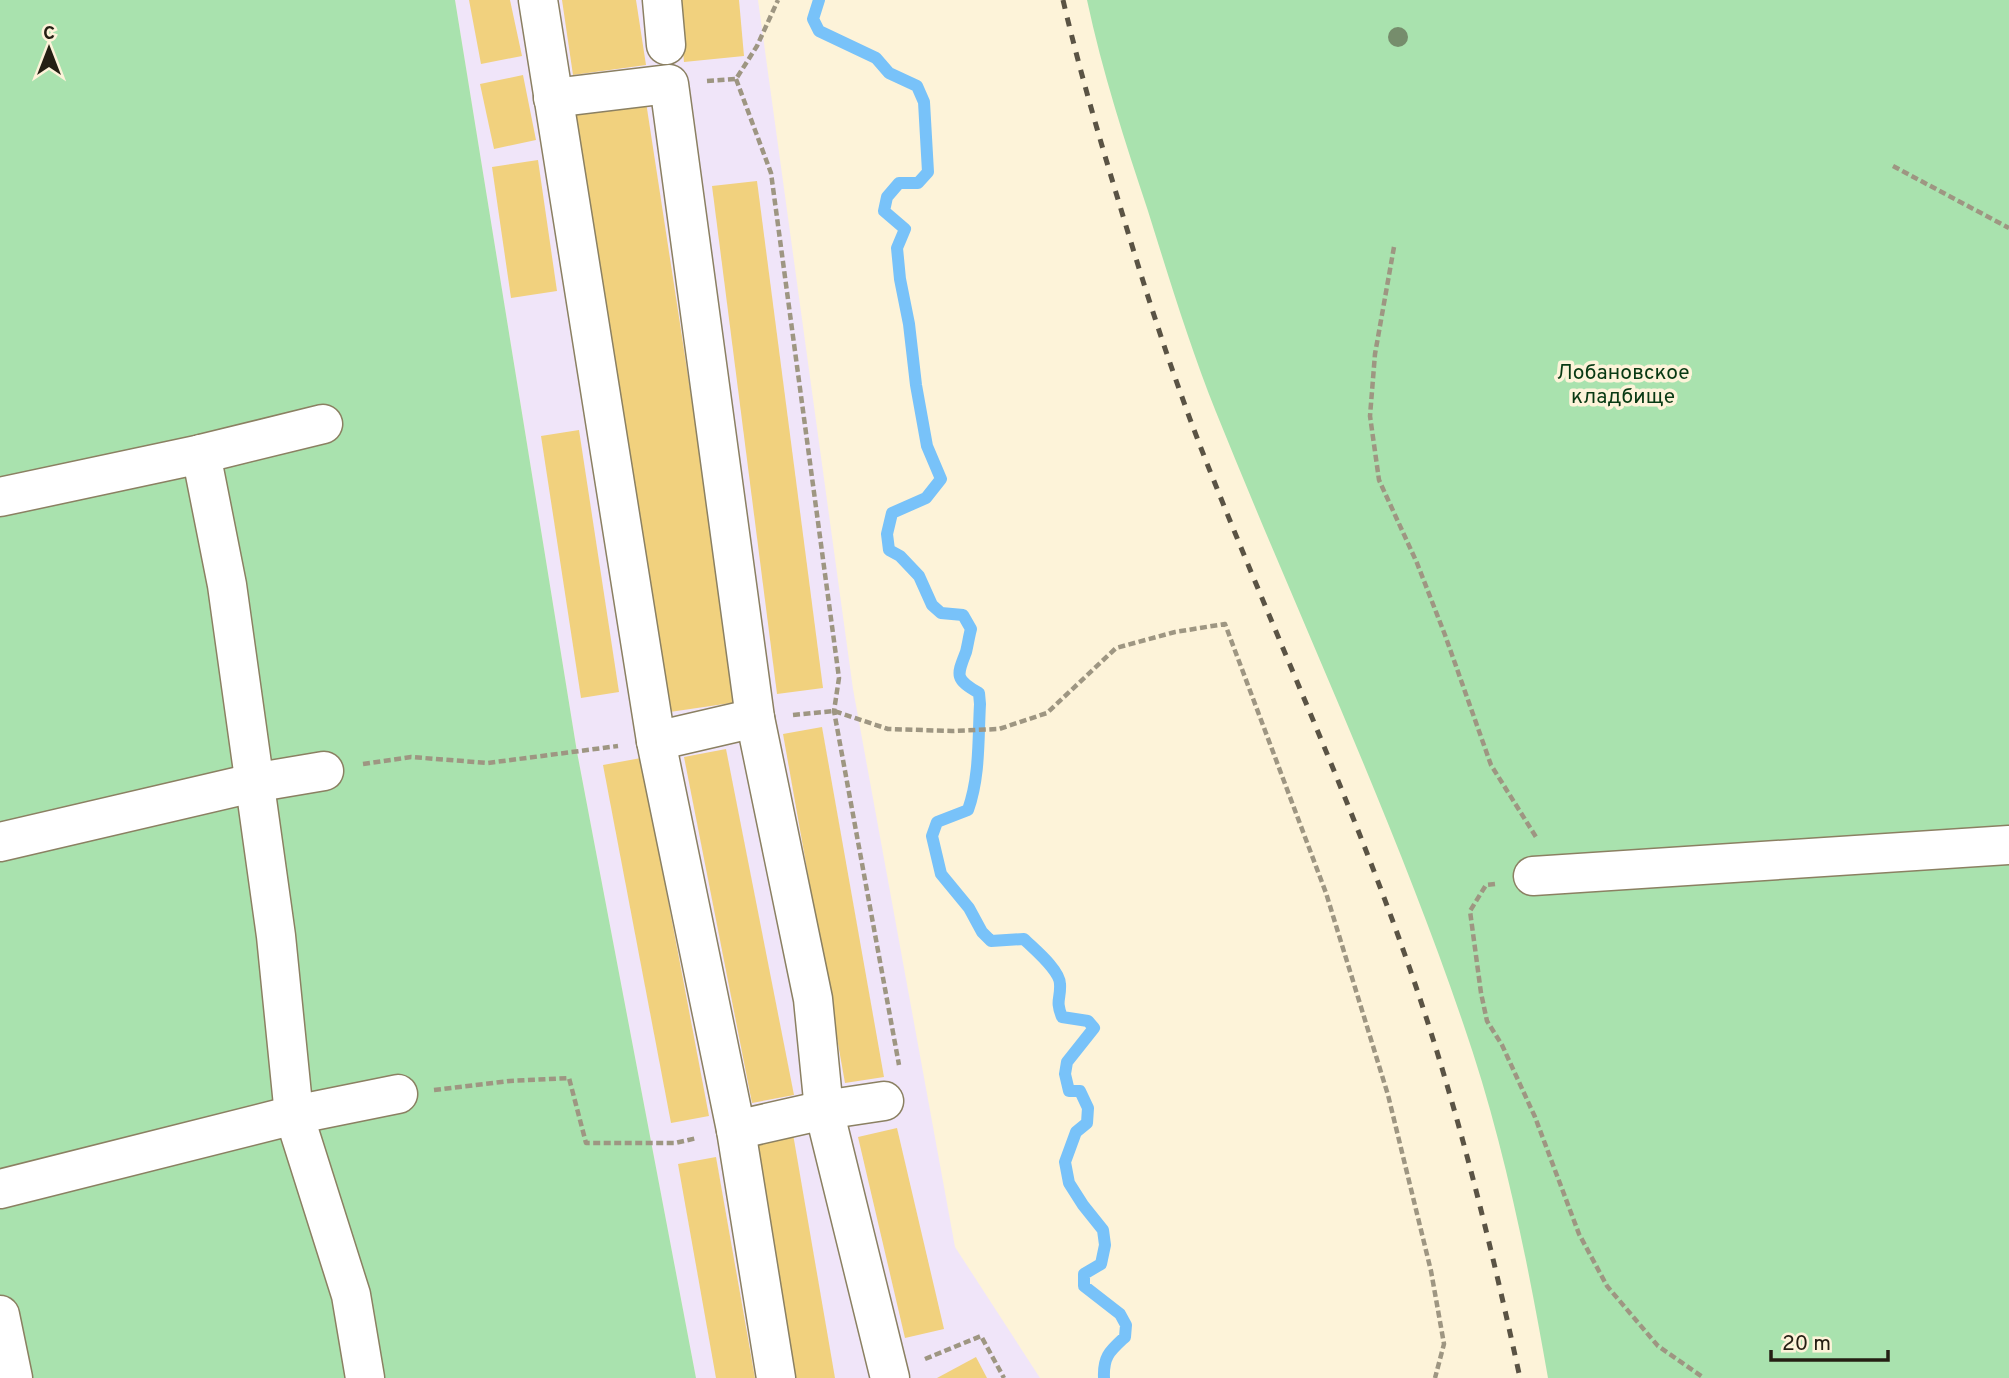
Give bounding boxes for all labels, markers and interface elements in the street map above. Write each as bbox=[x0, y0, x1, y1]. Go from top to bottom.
north arrow bbox=[14, 14, 84, 84]
text: С bbox=[43, 22, 55, 46]
park label: Лобановское кладбище bbox=[1557, 360, 1690, 411]
scale bar bbox=[1771, 1318, 1888, 1362]
text: 20 m bbox=[1782, 1331, 1831, 1358]

